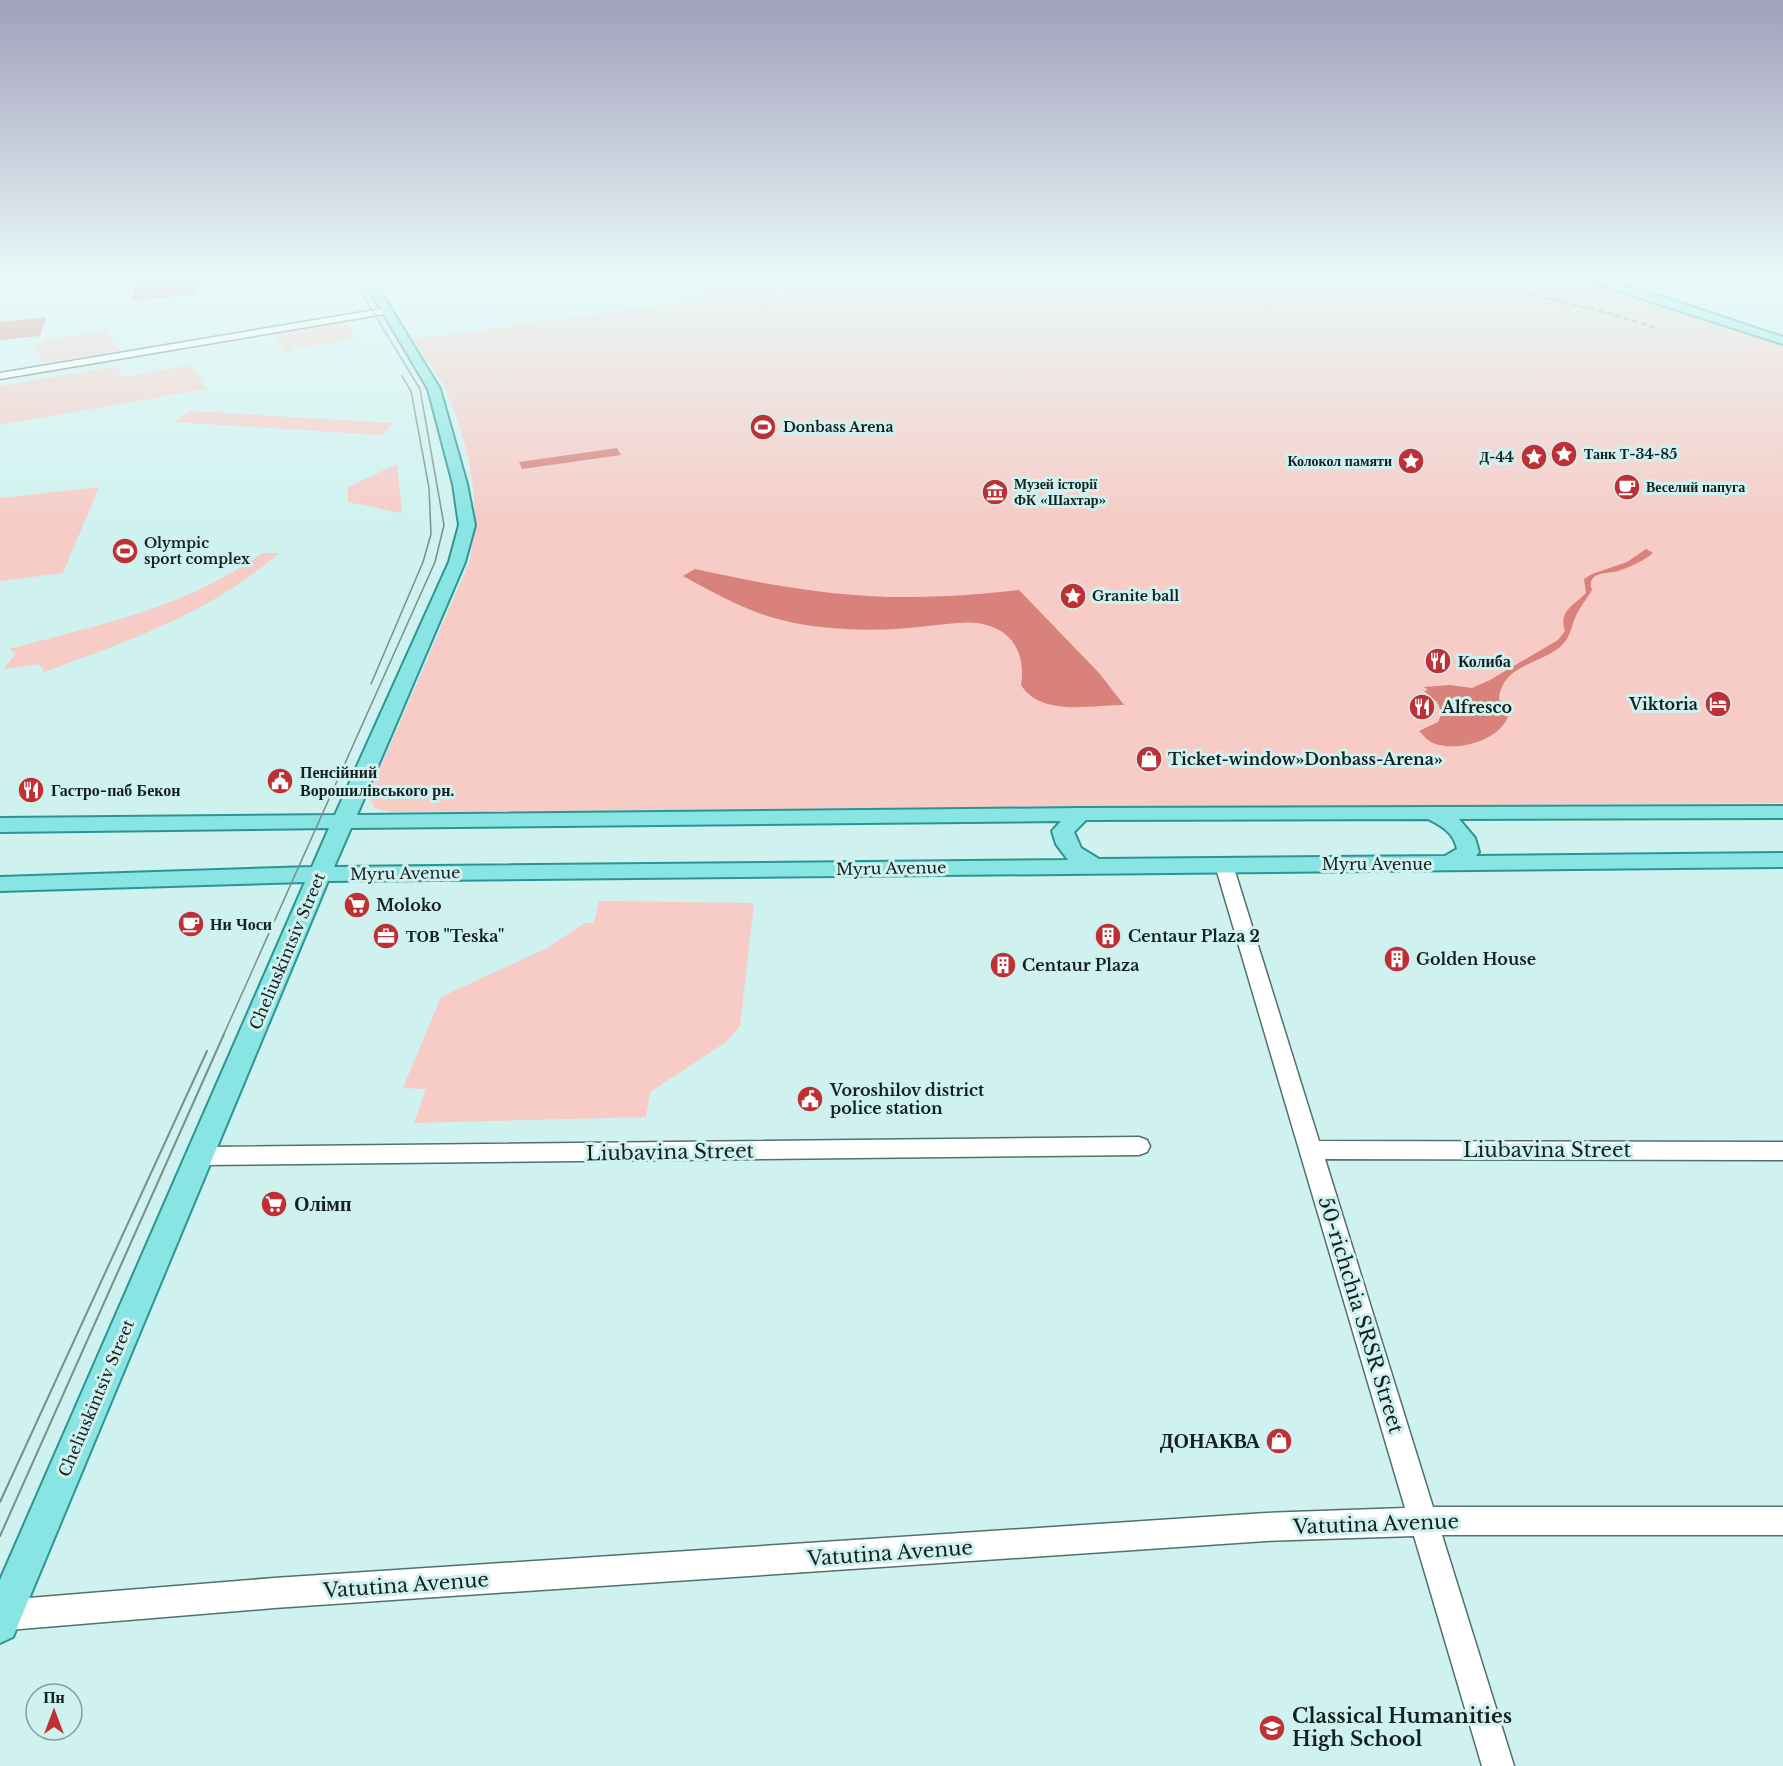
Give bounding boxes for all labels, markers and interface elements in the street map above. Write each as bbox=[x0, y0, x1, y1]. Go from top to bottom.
sports icon: Donbass Arena bbox=[748, 412, 778, 442]
place label: Donbass Arena bbox=[783, 418, 894, 436]
place icon: Танк Т-34-85 bbox=[1549, 439, 1579, 469]
place icon: Д-44 bbox=[1519, 442, 1549, 472]
place label: Танк Т-34-85 bbox=[1584, 445, 1677, 463]
place icon: Колокол памяти bbox=[1396, 446, 1426, 476]
place label: Д-44 bbox=[1479, 448, 1514, 466]
place label: Колокол памяти bbox=[1287, 452, 1392, 470]
cafe icon: Веселий папуга bbox=[1612, 472, 1642, 502]
place label: Музей історії ФК «Шахтар» bbox=[1014, 475, 1107, 509]
museum icon: Музей історії ФК «Шахтар» bbox=[980, 477, 1010, 507]
place label: Веселий папуга bbox=[1646, 478, 1745, 496]
place label: Olympic sport complex bbox=[144, 534, 251, 568]
sports icon: Olympic sport complex bbox=[110, 536, 140, 566]
place icon: Granite ball bbox=[1058, 581, 1088, 611]
place label: Granite ball bbox=[1092, 587, 1179, 605]
restaurant icon: Колиба bbox=[1423, 646, 1453, 676]
place label: Колиба bbox=[1458, 651, 1511, 671]
hotel icon: Viktoria bbox=[1703, 689, 1733, 719]
restaurant icon: Alfresco bbox=[1407, 692, 1437, 722]
place label: Viktoria bbox=[1628, 694, 1698, 714]
place label: Alfresco bbox=[1441, 697, 1512, 717]
shop icon: Ticket-window»Donbass-Arena» bbox=[1134, 744, 1164, 774]
place label: Ticket-window»Donbass-Arena» bbox=[1168, 749, 1443, 769]
place label: Пенсійний Ворошилівського рн. bbox=[300, 762, 455, 800]
public building icon: Пенсійний Ворошилівського рн. bbox=[265, 766, 295, 796]
restaurant icon: Гастро-паб Бекон bbox=[16, 775, 46, 805]
place label: Гастро-паб Бекон bbox=[51, 780, 181, 800]
street label: Myru Avenue bbox=[1322, 854, 1432, 874]
street label: Myru Avenue bbox=[836, 857, 946, 879]
street label: Myru Avenue bbox=[350, 862, 460, 884]
street label: Cheliuskintsiv Street bbox=[245, 869, 329, 1033]
supermarket icon: Moloko bbox=[342, 890, 372, 920]
place label: Moloko bbox=[376, 895, 442, 915]
cafe icon: Ни Чоси bbox=[176, 909, 206, 939]
place label: Ни Чоси bbox=[210, 914, 272, 934]
office icon: ТОВ "Teska" bbox=[371, 921, 401, 951]
building icon: Centaur Plaza 2 bbox=[1093, 921, 1123, 951]
place label: ТОВ "Teska" bbox=[406, 926, 504, 946]
place label: Centaur Plaza 2 bbox=[1128, 926, 1260, 946]
building icon: Golden House bbox=[1382, 944, 1412, 974]
place label: Golden House bbox=[1416, 949, 1536, 969]
building icon: Centaur Plaza bbox=[988, 950, 1018, 980]
place label: Centaur Plaza bbox=[1022, 955, 1139, 975]
place label: Voroshilov district police station bbox=[829, 1080, 985, 1118]
public building icon: Voroshilov district police station bbox=[795, 1084, 825, 1114]
street label: Liubavina Street bbox=[1463, 1138, 1631, 1162]
street label: Liubavina Street bbox=[586, 1139, 755, 1165]
supermarket icon: Олімп bbox=[259, 1189, 289, 1219]
place label: Олімп bbox=[294, 1192, 351, 1216]
street label: 50-richchia SRSR Street bbox=[1314, 1194, 1409, 1437]
street label: Cheliuskintsiv Street bbox=[54, 1316, 138, 1480]
shop icon: ДОНАКВА bbox=[1264, 1426, 1294, 1456]
place label: ДОНАКВА bbox=[1160, 1429, 1261, 1453]
street label: Vatutina Avenue bbox=[1292, 1509, 1459, 1539]
street label: Vatutina Avenue bbox=[805, 1535, 974, 1571]
street label: Vatutina Avenue bbox=[321, 1567, 490, 1603]
north arrow bbox=[24, 1682, 84, 1742]
text: Пн bbox=[43, 1687, 65, 1707]
place label: Classical Humanities High School bbox=[1292, 1704, 1512, 1751]
school or university icon: Classical Humanities High School bbox=[1257, 1713, 1287, 1743]

